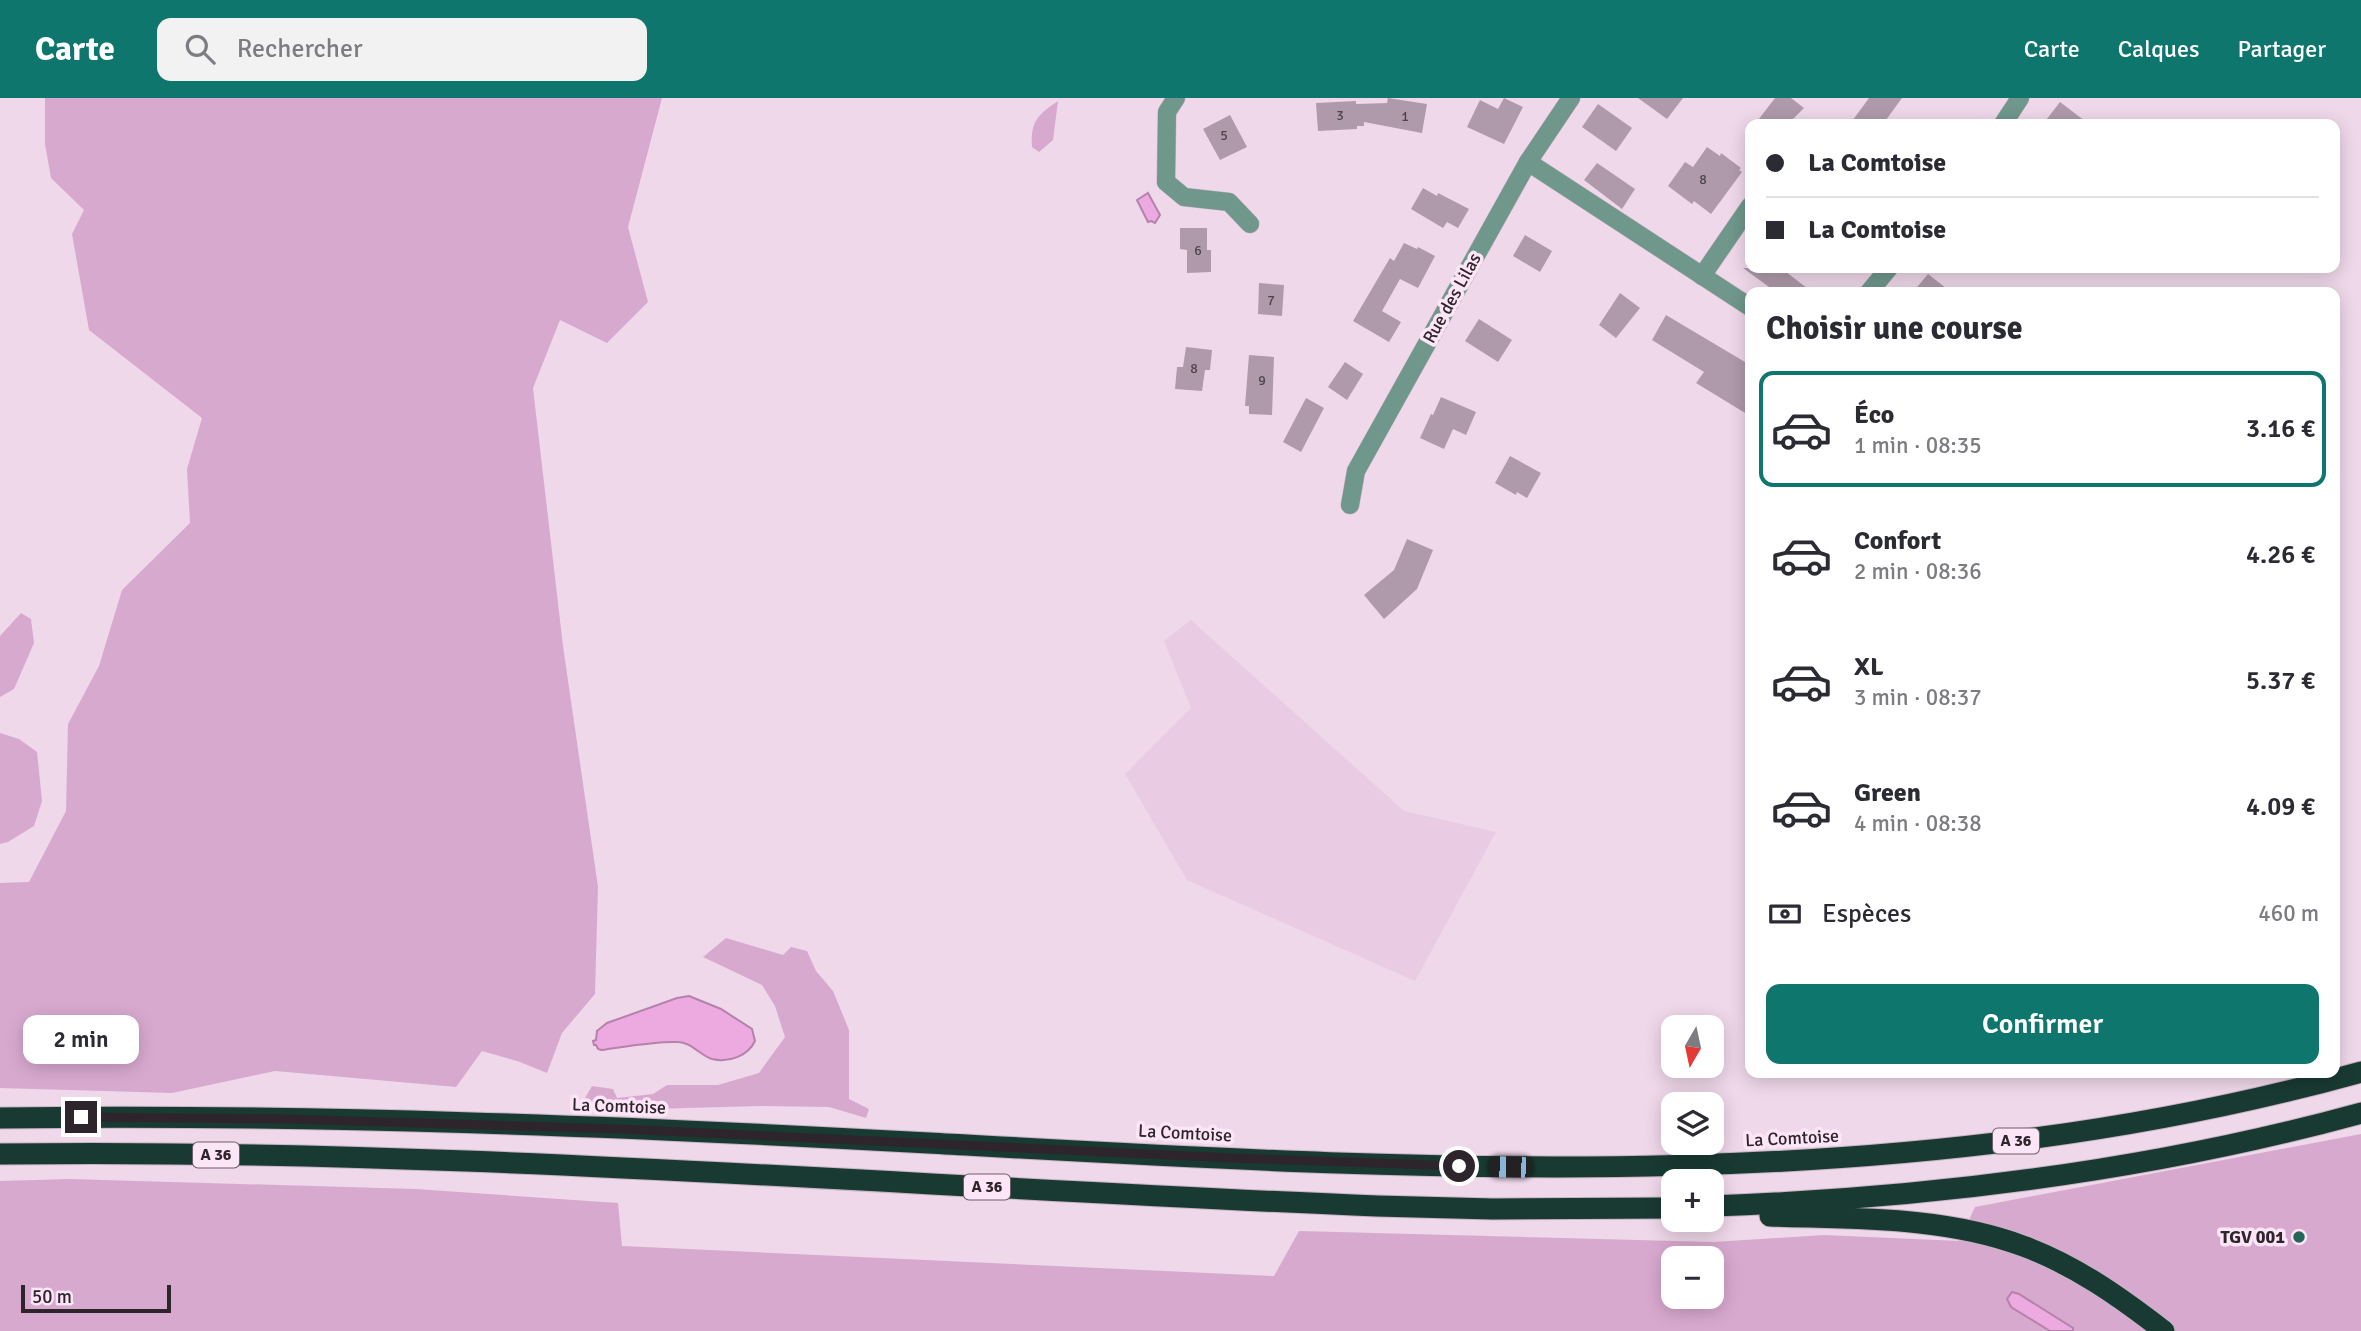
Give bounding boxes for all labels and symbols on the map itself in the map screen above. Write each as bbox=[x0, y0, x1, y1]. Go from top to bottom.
house number: 3 bbox=[1336, 107, 1344, 124]
house number: 1 bbox=[1401, 108, 1409, 125]
house number: 5 bbox=[1220, 127, 1228, 144]
house number: 8 bbox=[1699, 171, 1707, 188]
house number: 6 bbox=[1194, 242, 1202, 259]
street label: Rue des Lilas bbox=[1418, 249, 1486, 347]
house number: 7 bbox=[1267, 292, 1275, 309]
house number: 8 bbox=[1190, 360, 1198, 377]
house number: 9 bbox=[1258, 372, 1266, 389]
north arrow bbox=[1661, 1015, 1724, 1078]
callout: 2 min bbox=[23, 1016, 139, 1065]
street label: La Comtoise bbox=[572, 1093, 666, 1119]
route end bbox=[65, 1101, 97, 1133]
street label: La Comtoise bbox=[1137, 1120, 1233, 1146]
street label: La Comtoise bbox=[1744, 1125, 1840, 1151]
road number: A 36 bbox=[1993, 1128, 2039, 1154]
road number: A 36 bbox=[193, 1142, 239, 1168]
route start bbox=[1443, 1150, 1475, 1182]
car bbox=[1489, 1156, 1532, 1178]
road number: A 36 bbox=[964, 1175, 1010, 1200]
place label: TGV 001 bbox=[2220, 1226, 2285, 1248]
marker: TGV 001 bbox=[2291, 1229, 2307, 1245]
scale bar bbox=[21, 1282, 172, 1314]

